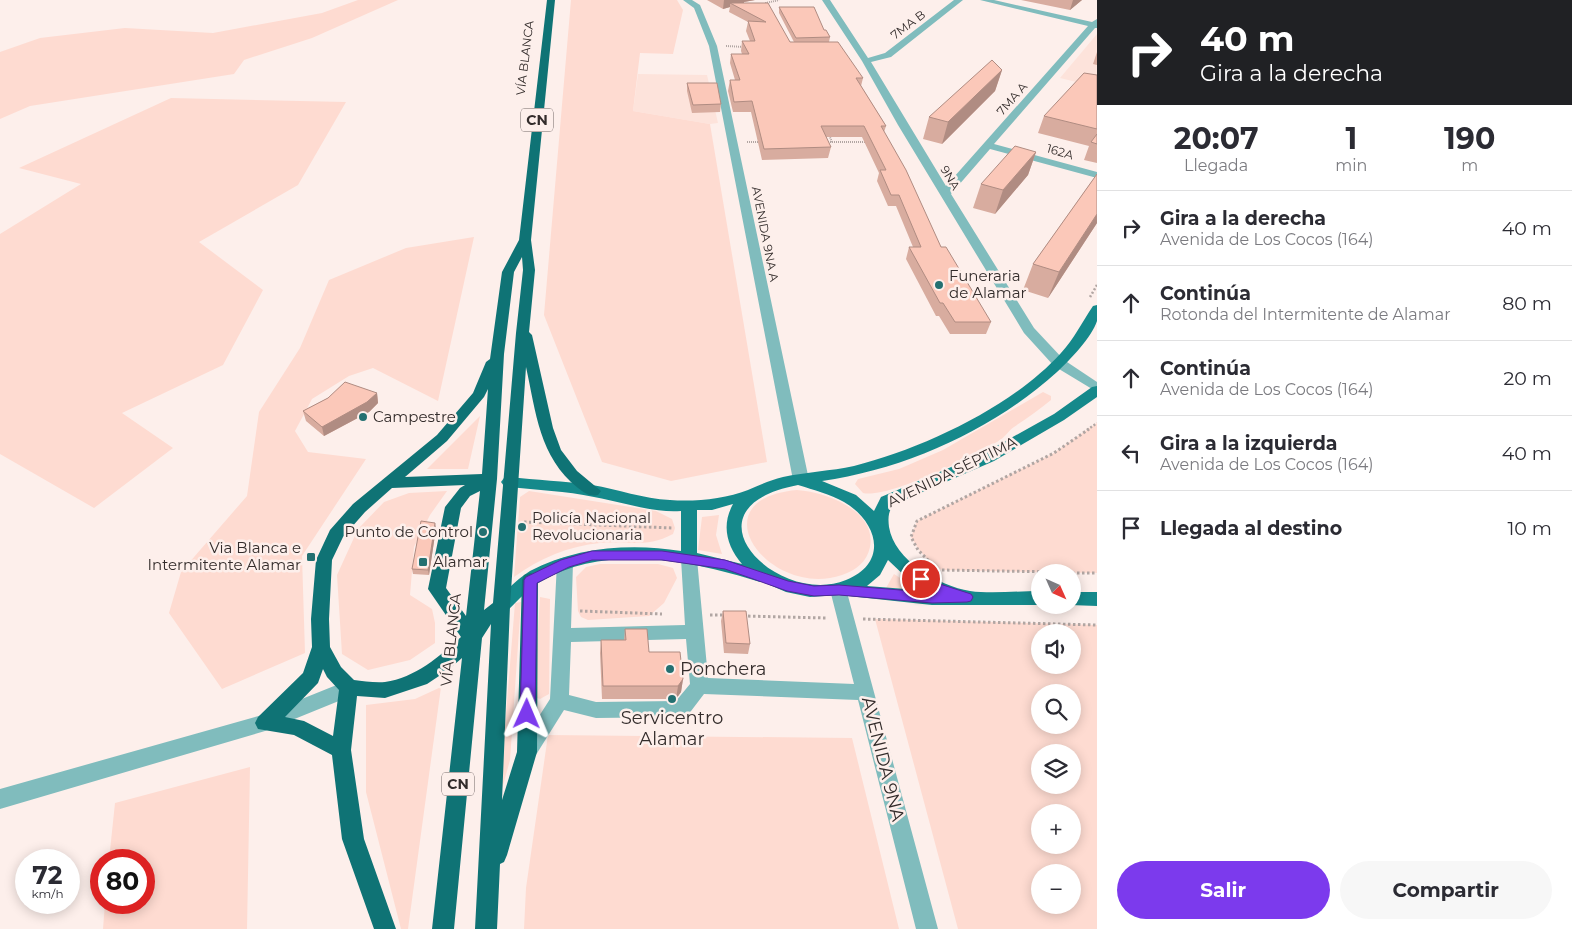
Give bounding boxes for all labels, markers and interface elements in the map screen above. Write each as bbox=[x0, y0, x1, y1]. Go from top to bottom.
street label: 7MA B bbox=[887, 7, 928, 42]
text: 40 m bbox=[1200, 17, 1295, 60]
street label: VÍA BLANCA bbox=[512, 19, 537, 96]
icon: right bbox=[1117, 20, 1182, 85]
text: Gira a la derecha bbox=[1200, 60, 1383, 87]
street label: 7MA A bbox=[993, 79, 1030, 118]
road number: CN bbox=[521, 108, 553, 132]
text: 20:07 bbox=[1174, 120, 1259, 157]
text: 1 bbox=[1345, 120, 1357, 157]
text: 190 bbox=[1444, 120, 1495, 157]
street label: 162A bbox=[1045, 141, 1076, 163]
text: Llegada bbox=[1184, 156, 1248, 175]
text: min bbox=[1335, 156, 1367, 175]
text: m bbox=[1461, 156, 1478, 175]
street label: 9NA bbox=[937, 163, 964, 193]
street label: AVENIDA 9NA A bbox=[749, 185, 782, 283]
text: Gira a la derecha bbox=[1160, 207, 1326, 230]
icon: right bbox=[1117, 214, 1145, 242]
text: 40 m bbox=[1502, 217, 1552, 240]
text: Avenida de Los Cocos (164) bbox=[1160, 230, 1373, 249]
place label: Funeraria de Alamar bbox=[949, 266, 1027, 302]
marker: Funeraria de Alamar bbox=[933, 279, 945, 291]
text: Continúa bbox=[1160, 282, 1251, 305]
icon: ahead bbox=[1117, 289, 1145, 317]
text: 80 m bbox=[1502, 292, 1552, 315]
text: Rotonda del Intermitente de Alamar bbox=[1160, 305, 1451, 324]
text: Continúa bbox=[1160, 357, 1251, 380]
icon: ahead bbox=[1117, 364, 1145, 392]
text: 20 m bbox=[1504, 367, 1552, 390]
text: Avenida de Los Cocos (164) bbox=[1160, 380, 1373, 399]
place label: Campestre bbox=[373, 407, 456, 426]
marker: Campestre bbox=[357, 411, 369, 423]
street label: AVENIDA SÉPTIMA bbox=[884, 432, 1020, 511]
text: Gira a la izquierda bbox=[1160, 432, 1338, 455]
icon: left bbox=[1117, 439, 1145, 467]
text: 40 m bbox=[1502, 442, 1552, 465]
text: Avenida de Los Cocos (164) bbox=[1160, 455, 1373, 474]
place label: Policía Nacional Revolucionaria bbox=[532, 508, 651, 544]
icon: arrive bbox=[1117, 514, 1145, 542]
text: Llegada al destino bbox=[1160, 517, 1342, 540]
text: 10 m bbox=[1507, 517, 1552, 540]
marker: Policía Nacional Revolucionaria bbox=[516, 521, 528, 533]
place label: Punto de Control bbox=[345, 522, 473, 541]
marker: Punto de Control bbox=[477, 526, 489, 538]
place label: Via Blanca e Intermitente Alamar bbox=[148, 538, 301, 574]
marker: Via Blanca e Intermitente Alamar bbox=[305, 551, 317, 563]
place label: Alamar bbox=[433, 552, 487, 571]
marker: Alamar bbox=[417, 556, 429, 568]
pin bbox=[900, 558, 942, 600]
north arrow bbox=[1031, 564, 1081, 614]
map controls bbox=[1031, 564, 1081, 914]
icon: arrive bbox=[907, 565, 935, 593]
street label: VÍA BLANCA bbox=[436, 592, 465, 688]
button: sound bbox=[1031, 624, 1081, 674]
place label: Ponchera bbox=[680, 658, 766, 680]
marker: Ponchera bbox=[664, 663, 676, 675]
button: search bbox=[1031, 684, 1081, 734]
position arrow bbox=[500, 687, 552, 739]
marker: Servicentro Alamar bbox=[666, 693, 678, 705]
street label: AVENIDA 9NA bbox=[857, 694, 909, 824]
place label: Servicentro Alamar bbox=[621, 707, 723, 750]
button: layers bbox=[1031, 744, 1081, 794]
road number: CN bbox=[442, 772, 474, 796]
button: + bbox=[1031, 804, 1081, 854]
speed limit sign: 80 bbox=[90, 849, 155, 914]
text: 72 bbox=[32, 860, 63, 890]
button: Salir bbox=[1117, 861, 1330, 919]
button: Compartir bbox=[1340, 861, 1552, 919]
button: − bbox=[1031, 864, 1081, 914]
text: km/h bbox=[31, 886, 64, 901]

